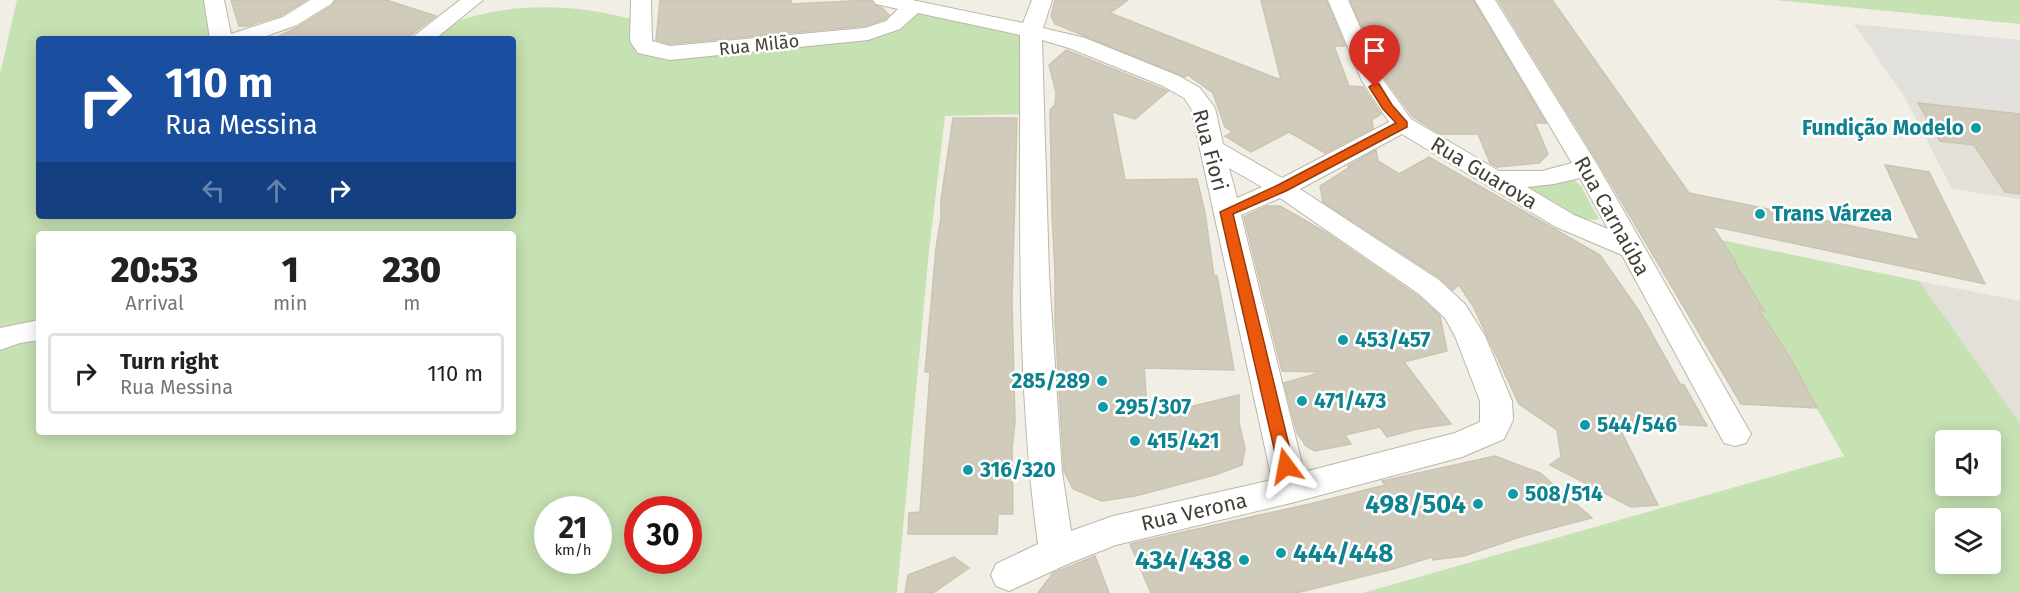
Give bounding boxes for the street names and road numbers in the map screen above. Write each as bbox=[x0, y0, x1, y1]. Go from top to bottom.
street label: Rua Milão bbox=[718, 30, 800, 60]
street label: Rua Fiori bbox=[1187, 106, 1233, 194]
street label: Rua Guarova bbox=[1426, 131, 1542, 215]
street label: Rua Carnaúba bbox=[1568, 152, 1656, 280]
street label: Rua Verona bbox=[1138, 487, 1250, 537]

